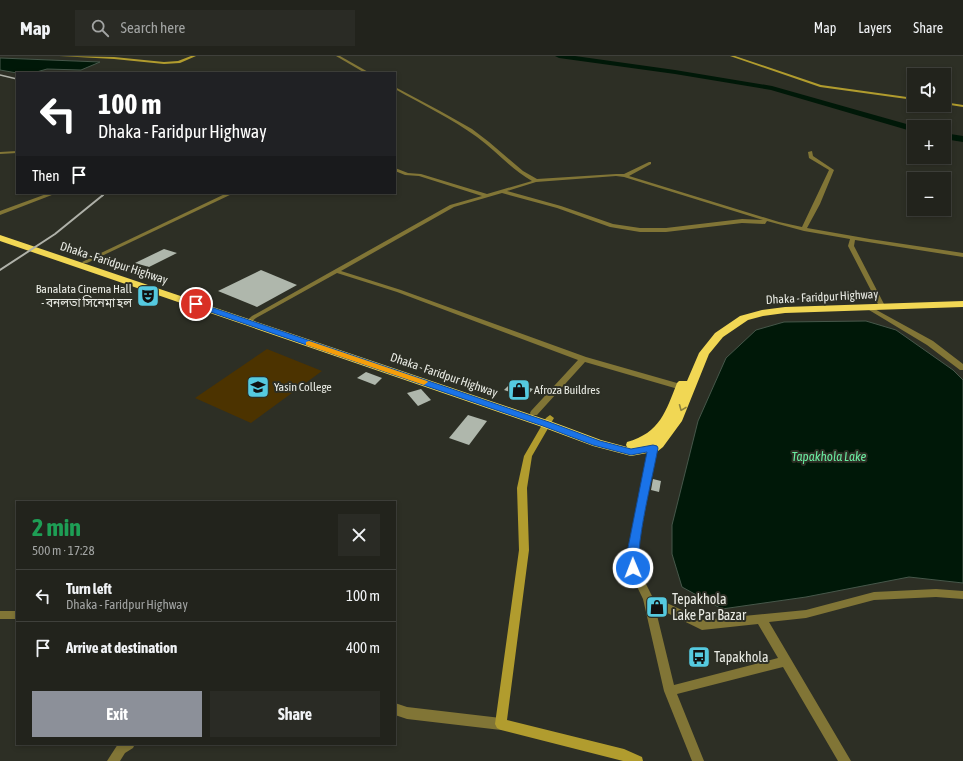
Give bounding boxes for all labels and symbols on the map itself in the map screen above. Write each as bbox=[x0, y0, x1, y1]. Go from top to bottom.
street label: Dhaka - Faridpur Highway bbox=[58, 239, 170, 287]
place label: Banalata Cinema Hall - বনলতা সিনেমা হল bbox=[36, 282, 133, 310]
theatre icon: Banalata Cinema Hall - বনলতা সিনেমা হল bbox=[135, 283, 161, 309]
pin bbox=[179, 287, 213, 321]
street label: Dhaka - Faridpur Highway bbox=[766, 287, 879, 307]
street label: Dhaka - Faridpur Highway bbox=[389, 350, 499, 400]
school or university icon: Yasin College bbox=[245, 374, 271, 400]
shop icon: Afroza Buildres bbox=[506, 377, 532, 403]
place label: Yasin College bbox=[274, 380, 332, 394]
place label: Afroza Buildres bbox=[534, 383, 600, 397]
one-way arrow bbox=[678, 404, 686, 411]
water label: Tapakhola Lake bbox=[792, 449, 867, 464]
position arrow bbox=[612, 547, 654, 589]
place label: Tepakhola Lake Par Bazar bbox=[672, 591, 747, 623]
shop icon: Tepakhola Lake Par Bazar bbox=[644, 594, 670, 620]
bus stop icon: Tapakhola bbox=[686, 644, 712, 670]
place label: Tapakhola bbox=[714, 649, 769, 665]

